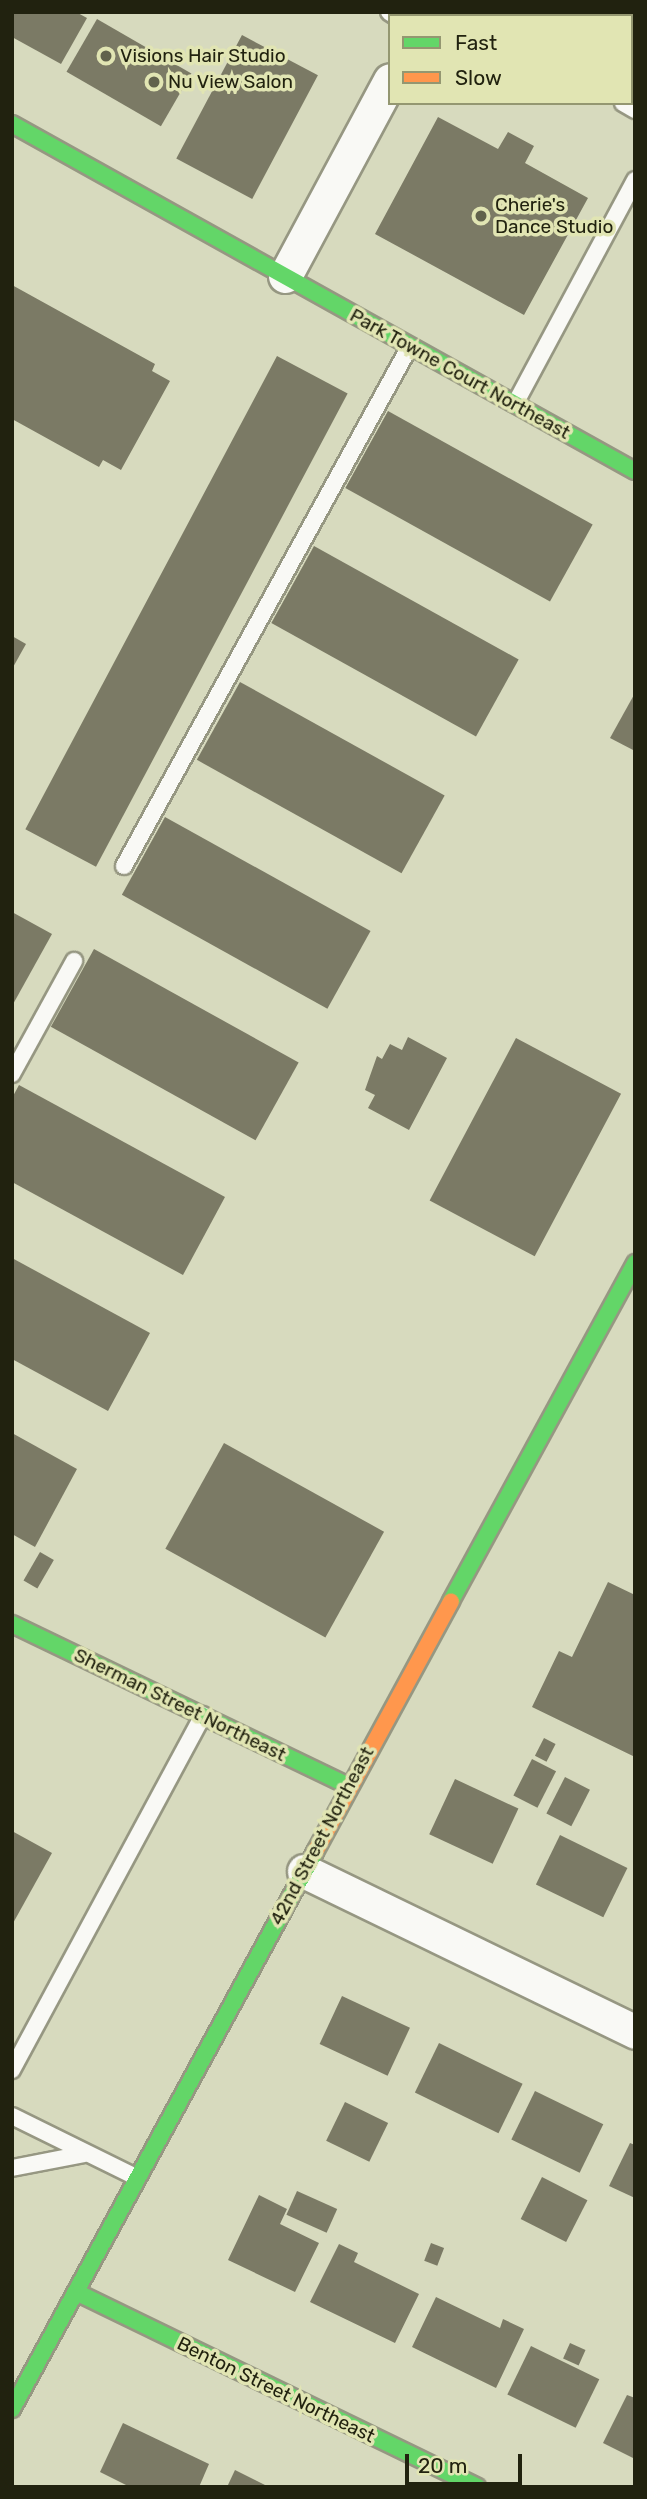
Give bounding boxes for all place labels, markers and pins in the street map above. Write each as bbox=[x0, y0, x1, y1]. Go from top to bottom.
place label: Visions Hair Studio bbox=[120, 45, 286, 67]
marker: Visions Hair Studio bbox=[98, 48, 114, 64]
place label: Nu View Salon bbox=[168, 71, 294, 93]
marker: Nu View Salon bbox=[146, 74, 162, 90]
place label: Cherie's Dance Studio bbox=[495, 194, 613, 238]
marker: Cherie's Dance Studio bbox=[473, 208, 489, 224]

